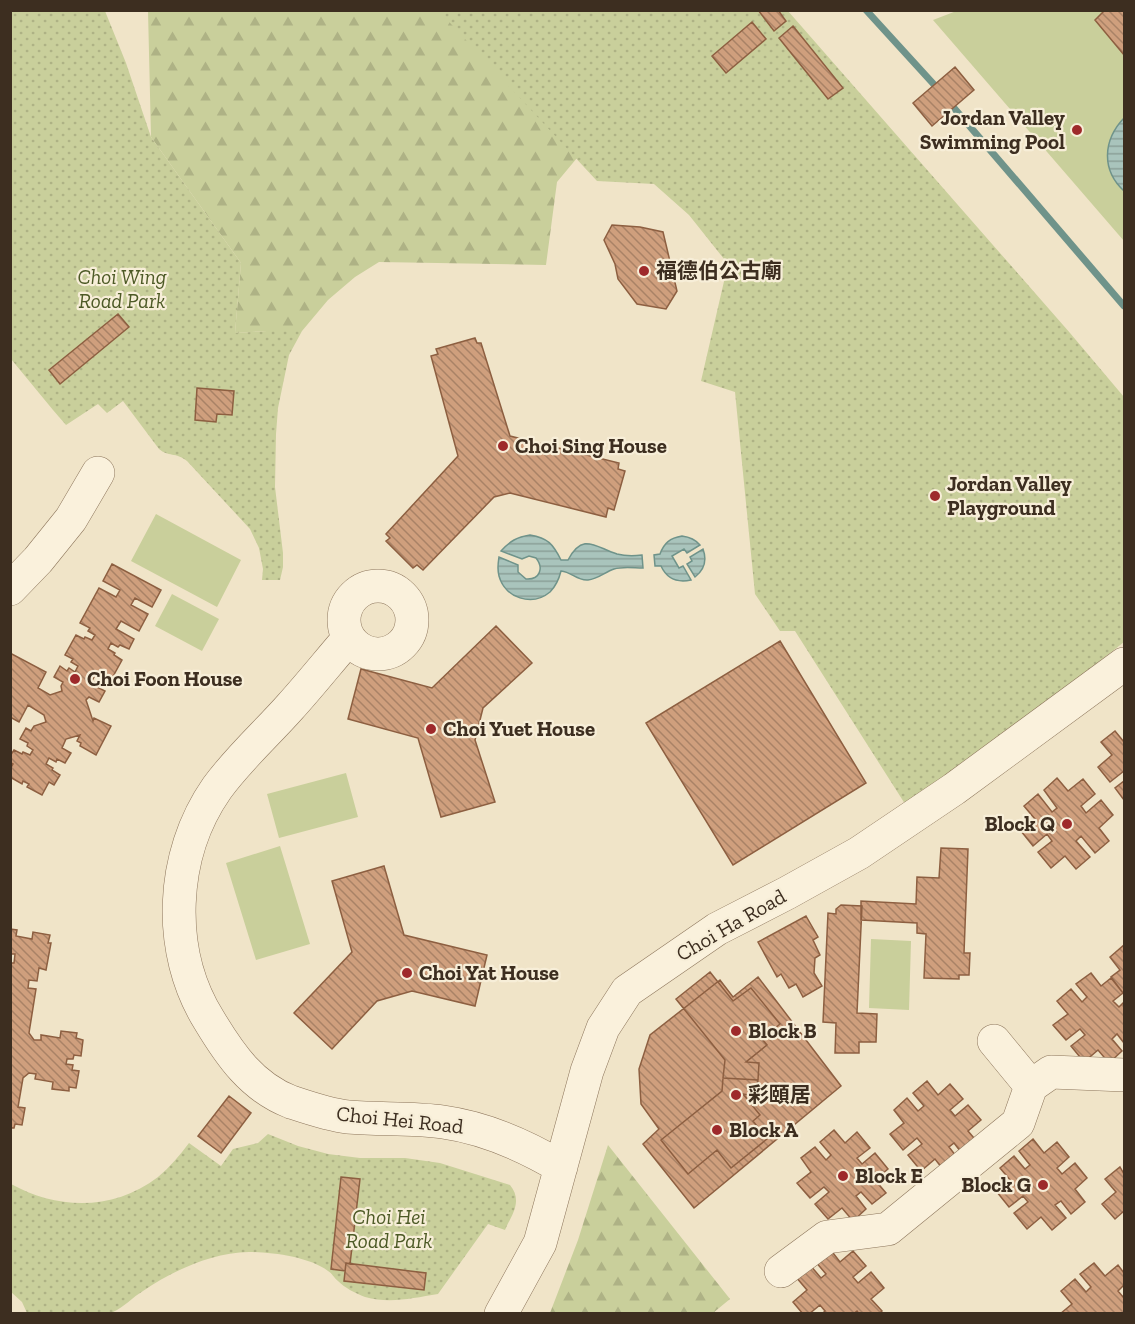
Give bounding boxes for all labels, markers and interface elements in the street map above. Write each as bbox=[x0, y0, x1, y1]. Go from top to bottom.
place label: Jordan Valley Swimming Pool bbox=[920, 105, 1065, 154]
marker: Jordan Valley Swimming Pool bbox=[1070, 123, 1084, 137]
place label: 福德伯公古廟 bbox=[656, 258, 782, 283]
park label: Choi Wing Road Park bbox=[77, 264, 167, 313]
marker: 福德伯公古廟 bbox=[637, 264, 651, 278]
place label: Choi Sing House bbox=[515, 433, 667, 458]
marker: Choi Sing House bbox=[496, 439, 510, 453]
place label: Jordan Valley Playground bbox=[947, 471, 1072, 520]
marker: Jordan Valley Playground bbox=[928, 489, 942, 503]
place label: Choi Foon House bbox=[87, 666, 242, 691]
marker: Choi Foon House bbox=[68, 672, 82, 686]
place label: Choi Yuet House bbox=[443, 716, 595, 741]
marker: Choi Yuet House bbox=[424, 722, 438, 736]
place label: Block Q bbox=[984, 811, 1055, 836]
marker: Block Q bbox=[1060, 817, 1074, 831]
street label: Choi Ha Road bbox=[671, 883, 790, 966]
place label: Choi Yat House bbox=[419, 960, 559, 985]
marker: Choi Yat House bbox=[400, 966, 414, 980]
place label: Block B bbox=[748, 1018, 817, 1043]
marker: Block B bbox=[729, 1024, 743, 1038]
place label: 彩頤居 bbox=[748, 1082, 811, 1107]
marker: 彩頤居 bbox=[729, 1088, 743, 1102]
street label: Choi Hei Road bbox=[335, 1100, 465, 1139]
place label: Block A bbox=[729, 1117, 799, 1142]
marker: Block A bbox=[710, 1123, 724, 1137]
place label: Block E bbox=[855, 1163, 923, 1188]
marker: Block E bbox=[836, 1169, 850, 1183]
place label: Block G bbox=[961, 1172, 1031, 1197]
marker: Block G bbox=[1036, 1178, 1050, 1192]
park label: Choi Hei Road Park bbox=[346, 1204, 432, 1253]

